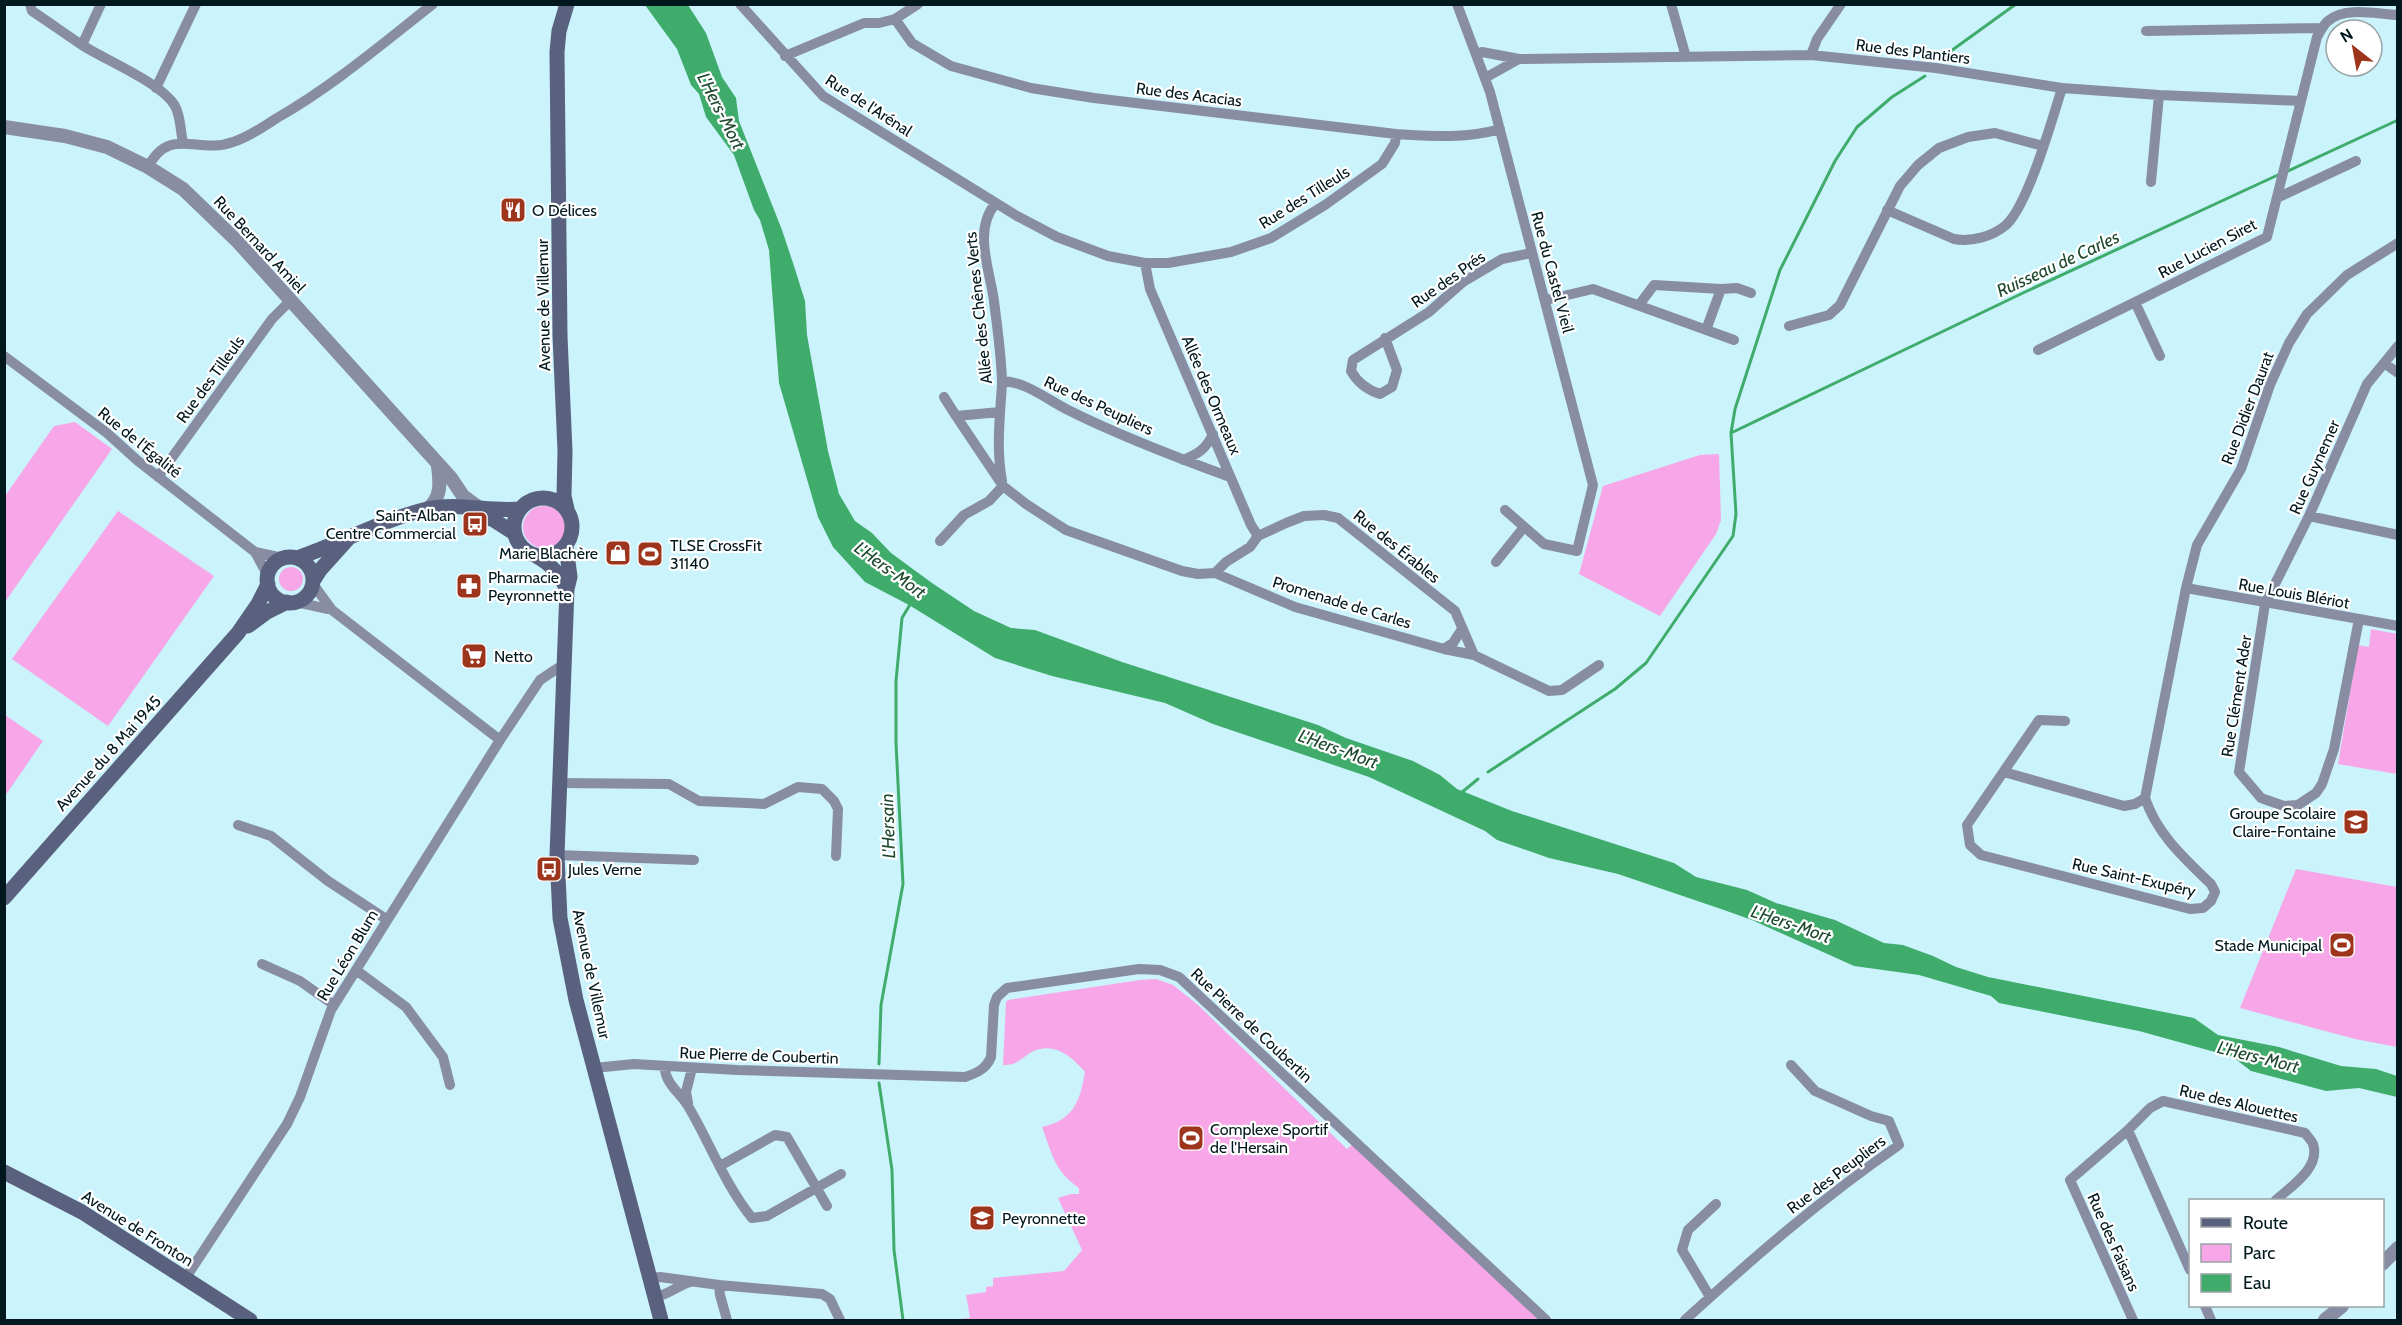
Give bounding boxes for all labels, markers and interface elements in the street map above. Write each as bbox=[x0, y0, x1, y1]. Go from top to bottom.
north arrow bbox=[2324, 18, 2384, 78]
text: N bbox=[2337, 25, 2356, 47]
street label: Rue des Plantiers bbox=[1855, 35, 1971, 68]
water label: L'Hers-Mort bbox=[692, 69, 750, 153]
street label: Rue de l'Arénal bbox=[822, 70, 916, 141]
street label: Rue des Acacias bbox=[1135, 79, 1243, 110]
street label: Rue des Tilleuls bbox=[1255, 162, 1353, 233]
street label: Rue Bernard Amiel bbox=[210, 192, 310, 297]
restaurant icon: O Délices bbox=[498, 195, 528, 225]
place label: O Délices bbox=[532, 201, 597, 220]
street label: Rue du Castel Vieil bbox=[1527, 209, 1578, 335]
street label: Rue Lucien Siret bbox=[2155, 214, 2260, 282]
water label: Ruisseau de Carles bbox=[1993, 226, 2123, 302]
street label: Allée des Chênes Verts bbox=[961, 231, 996, 385]
street label: Avenue de Villemur bbox=[533, 238, 554, 371]
street label: Rue des Prés bbox=[1408, 247, 1489, 312]
street label: Rue des Tilleuls bbox=[172, 332, 249, 427]
street label: Allée des Ormeaux bbox=[1178, 333, 1245, 458]
street label: Rue Didier Daurat bbox=[2217, 349, 2278, 467]
street label: Rue des Peupliers bbox=[1041, 372, 1157, 439]
street label: Rue de l'Égalité bbox=[94, 403, 185, 482]
street label: Rue Guynemer bbox=[2285, 416, 2344, 517]
place label: Saint-Alban Centre Commercial bbox=[326, 506, 456, 543]
street label: Rue des Érables bbox=[1350, 506, 1444, 587]
bus stop icon: Saint-Alban Centre Commercial bbox=[460, 509, 490, 539]
place label: TLSE CrossFit 31140 bbox=[670, 536, 762, 573]
water label: L'Hers-Mort bbox=[850, 537, 930, 604]
shop icon: Marie Blachère bbox=[603, 538, 633, 568]
sports icon: TLSE CrossFit 31140 bbox=[635, 539, 665, 569]
place label: Marie Blachère bbox=[499, 544, 598, 563]
place label: Pharmacie Peyronnette bbox=[488, 568, 572, 605]
pharmacy icon: Pharmacie Peyronnette bbox=[454, 571, 484, 601]
street label: Promenade de Carles bbox=[1270, 572, 1414, 633]
street label: Rue Louis Blériot bbox=[2237, 574, 2351, 613]
street label: Rue Clément Ader bbox=[2217, 633, 2256, 758]
supermarket icon: Netto bbox=[459, 641, 489, 671]
place label: Netto bbox=[494, 647, 533, 666]
street label: Avenue du 8 Mai 1945 bbox=[52, 692, 165, 815]
water label: L'Hers-Mort bbox=[1295, 724, 1381, 774]
water label: L'Hersain bbox=[876, 793, 900, 859]
place label: Groupe Scolaire Claire-Fontaine bbox=[2229, 804, 2336, 841]
school or university icon: Groupe Scolaire Claire-Fontaine bbox=[2341, 807, 2371, 837]
bus stop icon: Jules Verne bbox=[534, 854, 564, 884]
street label: Rue Saint-Exupéry bbox=[2070, 854, 2197, 901]
place label: Jules Verne bbox=[567, 860, 642, 879]
water label: L'Hers-Mort bbox=[1748, 900, 1834, 948]
street label: Rue Léon Blum bbox=[313, 906, 382, 1004]
street label: Avenue de Villemur bbox=[568, 908, 615, 1042]
sports icon: Stade Municipal bbox=[2327, 930, 2357, 960]
place label: Stade Municipal bbox=[2215, 936, 2322, 955]
street label: Rue Pierre de Coubertin bbox=[1187, 964, 1316, 1087]
water label: L'Hers-Mort bbox=[2215, 1036, 2301, 1078]
street label: Rue Pierre de Coubertin bbox=[679, 1043, 839, 1068]
street label: Rue des Alouettes bbox=[2178, 1081, 2300, 1126]
place label: Complexe Sportif de l'Hersain bbox=[1210, 1120, 1329, 1157]
sports icon: Complexe Sportif de l'Hersain bbox=[1176, 1123, 1206, 1153]
street label: Rue des Peupliers bbox=[1783, 1131, 1890, 1218]
street label: Avenue de Fronton bbox=[78, 1186, 197, 1270]
street label: Rue des Faisans bbox=[2083, 1190, 2144, 1295]
legend bbox=[2189, 1199, 2384, 1307]
school or university icon: Peyronnette bbox=[967, 1203, 997, 1233]
place label: Peyronnette bbox=[1002, 1209, 1086, 1228]
text: Route bbox=[2243, 1212, 2288, 1234]
text: Parc bbox=[2243, 1242, 2275, 1264]
text: Eau bbox=[2243, 1272, 2271, 1294]

